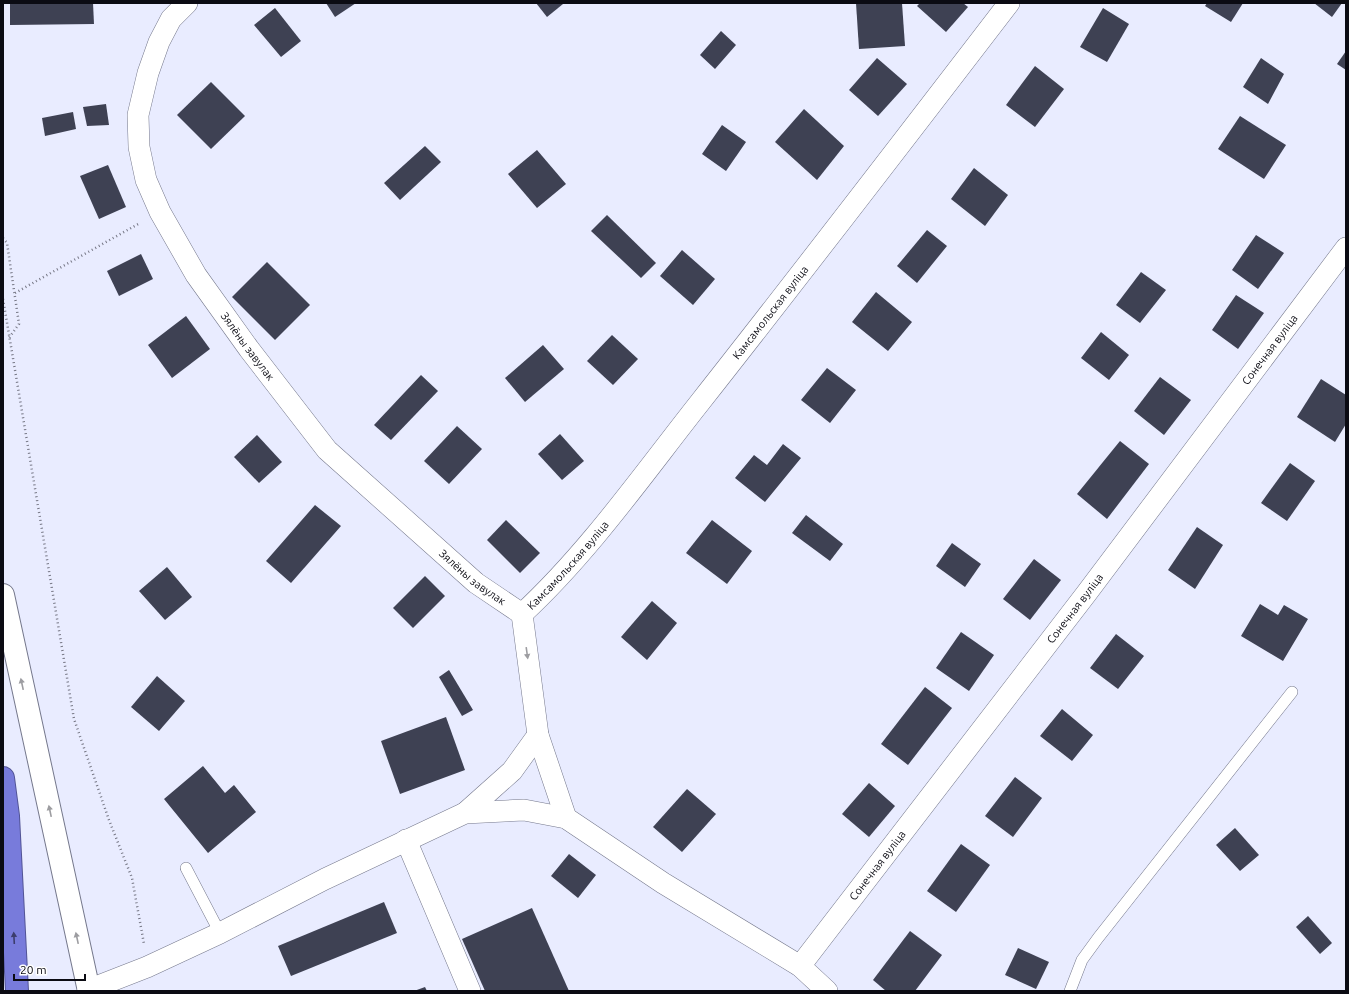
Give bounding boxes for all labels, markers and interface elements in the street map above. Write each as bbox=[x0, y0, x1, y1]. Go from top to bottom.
street label: Камсамольская вуліца bbox=[730, 263, 810, 361]
street label: Зялёны завулак bbox=[219, 310, 277, 383]
street label: Сонечная вуліца bbox=[1240, 312, 1300, 387]
street label: Камсамольская вуліца bbox=[525, 519, 611, 612]
street label: Зялёны завулак bbox=[437, 547, 508, 607]
street label: Сонечная вуліца bbox=[1044, 571, 1105, 646]
one-way arrow bbox=[524, 647, 530, 659]
one-way arrow bbox=[19, 678, 25, 690]
one-way arrow bbox=[46, 805, 52, 817]
street label: Сонечная вуліца bbox=[847, 828, 908, 902]
one-way arrow bbox=[11, 932, 18, 944]
one-way arrow bbox=[74, 932, 80, 944]
scale bar bbox=[14, 956, 85, 982]
text: 20 m bbox=[20, 963, 47, 976]

